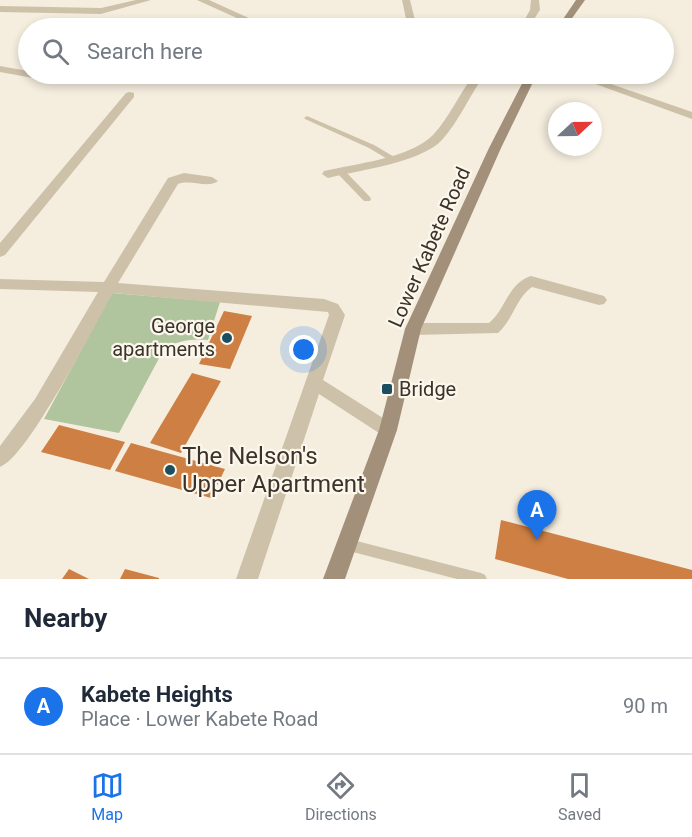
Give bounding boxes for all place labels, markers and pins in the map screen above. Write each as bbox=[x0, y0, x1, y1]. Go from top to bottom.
place label: George apartments bbox=[112, 314, 215, 361]
marker: George apartments bbox=[220, 331, 234, 345]
place label: Bridge bbox=[399, 377, 456, 401]
marker: Bridge bbox=[380, 382, 394, 396]
place label: The Nelson's Upper Apartment bbox=[182, 442, 365, 498]
marker: The Nelson's Upper Apartment bbox=[163, 463, 177, 477]
pin: A bbox=[518, 490, 556, 540]

